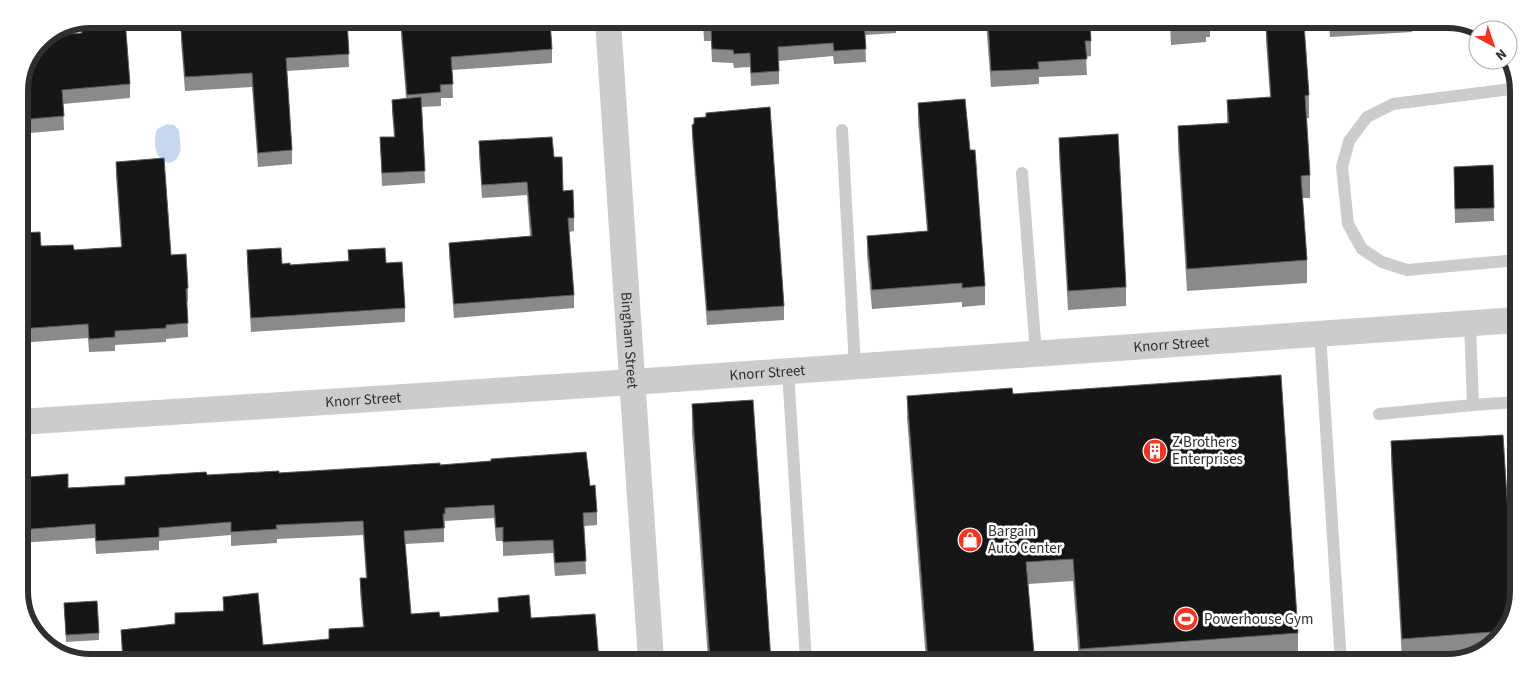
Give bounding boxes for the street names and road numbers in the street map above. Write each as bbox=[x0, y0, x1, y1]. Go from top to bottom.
street label: Bingham Street bbox=[616, 291, 643, 389]
street label: Knorr Street bbox=[1133, 331, 1210, 357]
street label: Knorr Street bbox=[729, 359, 806, 386]
street label: Knorr Street bbox=[325, 387, 402, 413]

